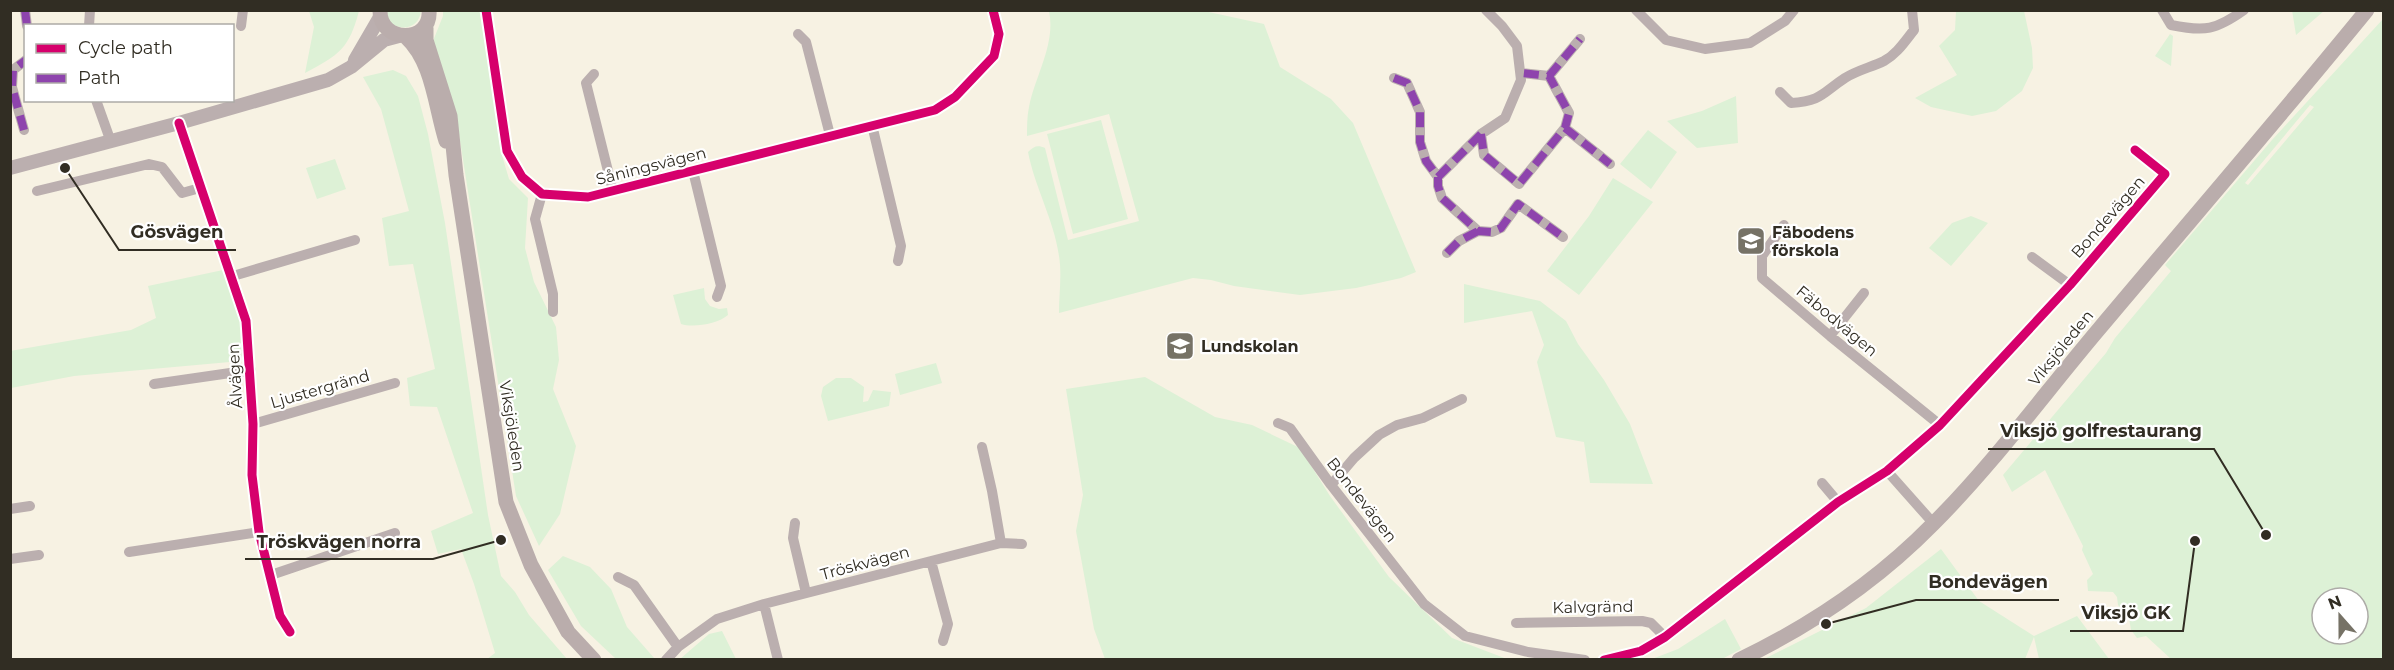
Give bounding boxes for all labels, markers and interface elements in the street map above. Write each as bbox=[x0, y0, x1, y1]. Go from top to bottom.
legend bbox=[24, 24, 234, 102]
text: Cycle path bbox=[78, 37, 173, 59]
text: Path bbox=[78, 67, 121, 89]
street label: Såningsvägen bbox=[594, 143, 708, 189]
street label: Bondevägen bbox=[2067, 172, 2149, 262]
callout: Gösvägen bbox=[119, 214, 236, 250]
text: Gösvägen bbox=[131, 221, 224, 243]
place label: Fäbodens förskola bbox=[1772, 223, 1855, 260]
school or university icon: Fäbodens förskola bbox=[1735, 225, 1767, 257]
street label: Fäbodvägen bbox=[1793, 282, 1881, 360]
street label: Viksjöleden bbox=[2025, 306, 2097, 390]
school or university icon: Lundskolan bbox=[1164, 330, 1196, 362]
place label: Lundskolan bbox=[1201, 337, 1299, 356]
street label: Ålvägen bbox=[223, 343, 246, 409]
street label: Ljustergränd bbox=[268, 366, 372, 412]
street label: Viksjöleden bbox=[495, 379, 529, 473]
callout: Viksjö golfrestaurang bbox=[1988, 413, 2214, 449]
text: Viksjö golfrestaurang bbox=[1999, 420, 2202, 442]
street label: Bondevägen bbox=[1323, 454, 1401, 546]
callout: Tröskvägen norra bbox=[245, 523, 433, 559]
text: Tröskvägen norra bbox=[257, 531, 421, 553]
street label: Tröskvägen bbox=[818, 542, 912, 584]
callout: Bondevägen bbox=[1916, 564, 2059, 600]
text: Bondevägen bbox=[1928, 571, 2048, 593]
north arrow bbox=[2310, 586, 2370, 646]
text: N bbox=[2325, 591, 2344, 614]
callout: Viksjö GK bbox=[2070, 595, 2183, 631]
street label: Kalvgränd bbox=[1552, 597, 1634, 617]
text: Viksjö GK bbox=[2080, 602, 2171, 624]

